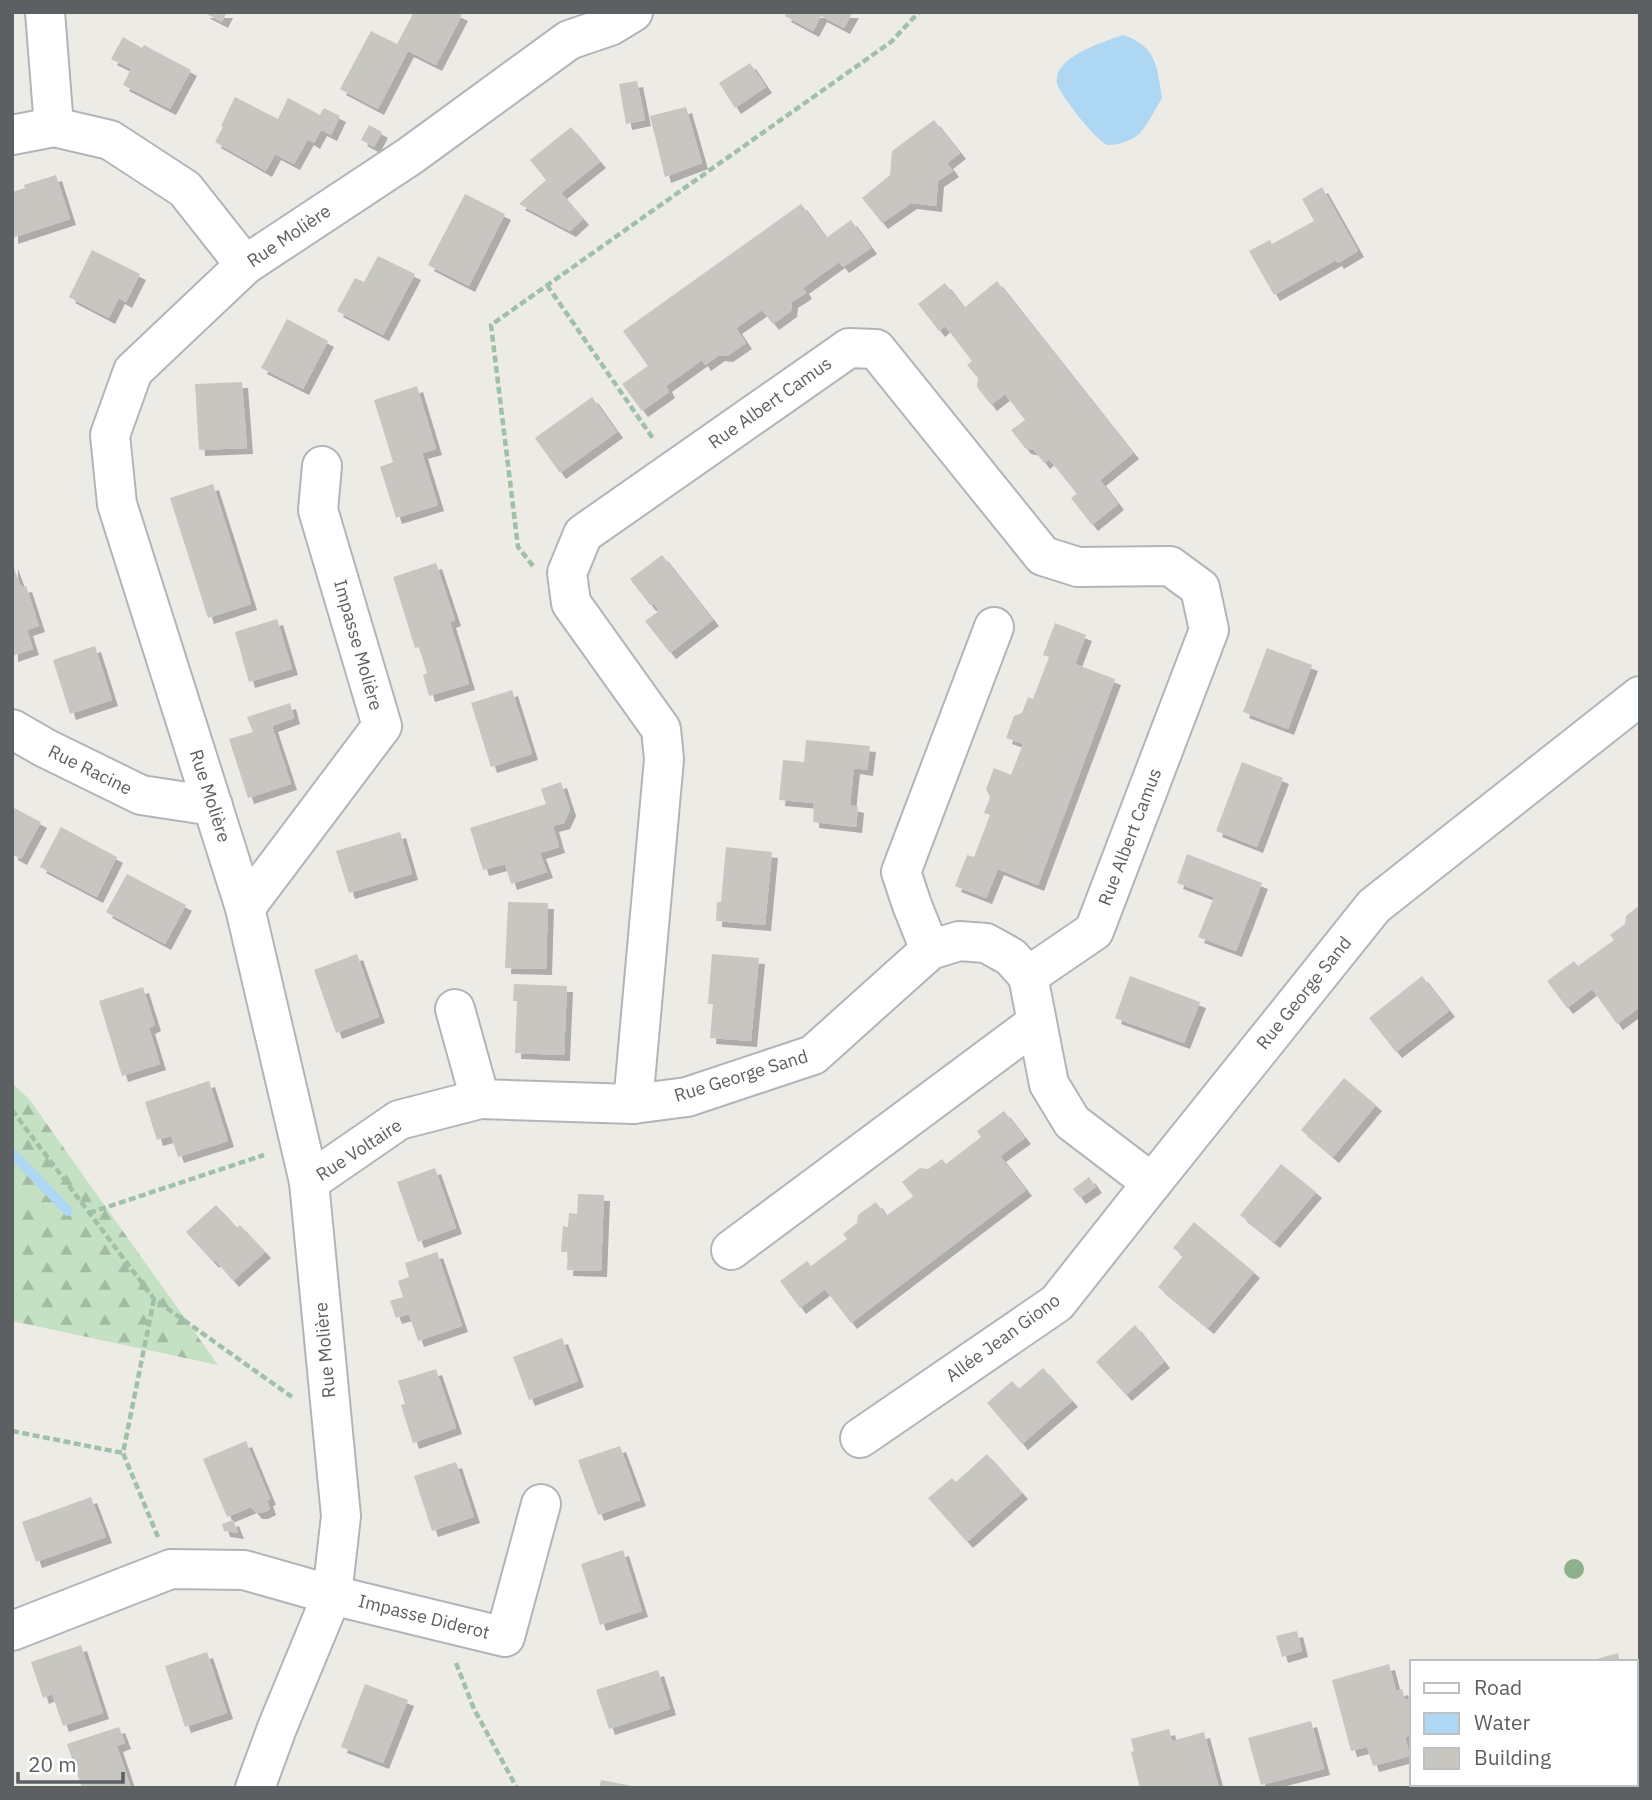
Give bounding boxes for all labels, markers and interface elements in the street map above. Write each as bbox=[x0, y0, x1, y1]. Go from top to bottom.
street label: Rue Molière bbox=[242, 199, 335, 272]
street label: Rue Albert Camus bbox=[704, 351, 836, 454]
street label: Impasse Molière bbox=[329, 577, 388, 713]
street label: Rue Racine bbox=[45, 739, 136, 800]
street label: Rue Molière bbox=[185, 747, 236, 845]
street label: Rue Albert Camus bbox=[1093, 765, 1166, 909]
street label: Rue George Sand bbox=[1251, 932, 1356, 1054]
street label: Rue George Sand bbox=[671, 1044, 811, 1107]
street label: Rue Voltaire bbox=[311, 1113, 406, 1186]
street label: Allée Jean Giono bbox=[941, 1288, 1064, 1387]
street label: Rue Molière bbox=[309, 1301, 340, 1399]
street label: Impasse Diderot bbox=[356, 1589, 492, 1644]
legend bbox=[1410, 1660, 1638, 1786]
text: Road bbox=[1474, 1673, 1522, 1701]
text: Water bbox=[1474, 1708, 1531, 1736]
scale bar bbox=[18, 1741, 122, 1785]
text: Building bbox=[1474, 1743, 1551, 1771]
text: 20 m bbox=[28, 1750, 77, 1778]

